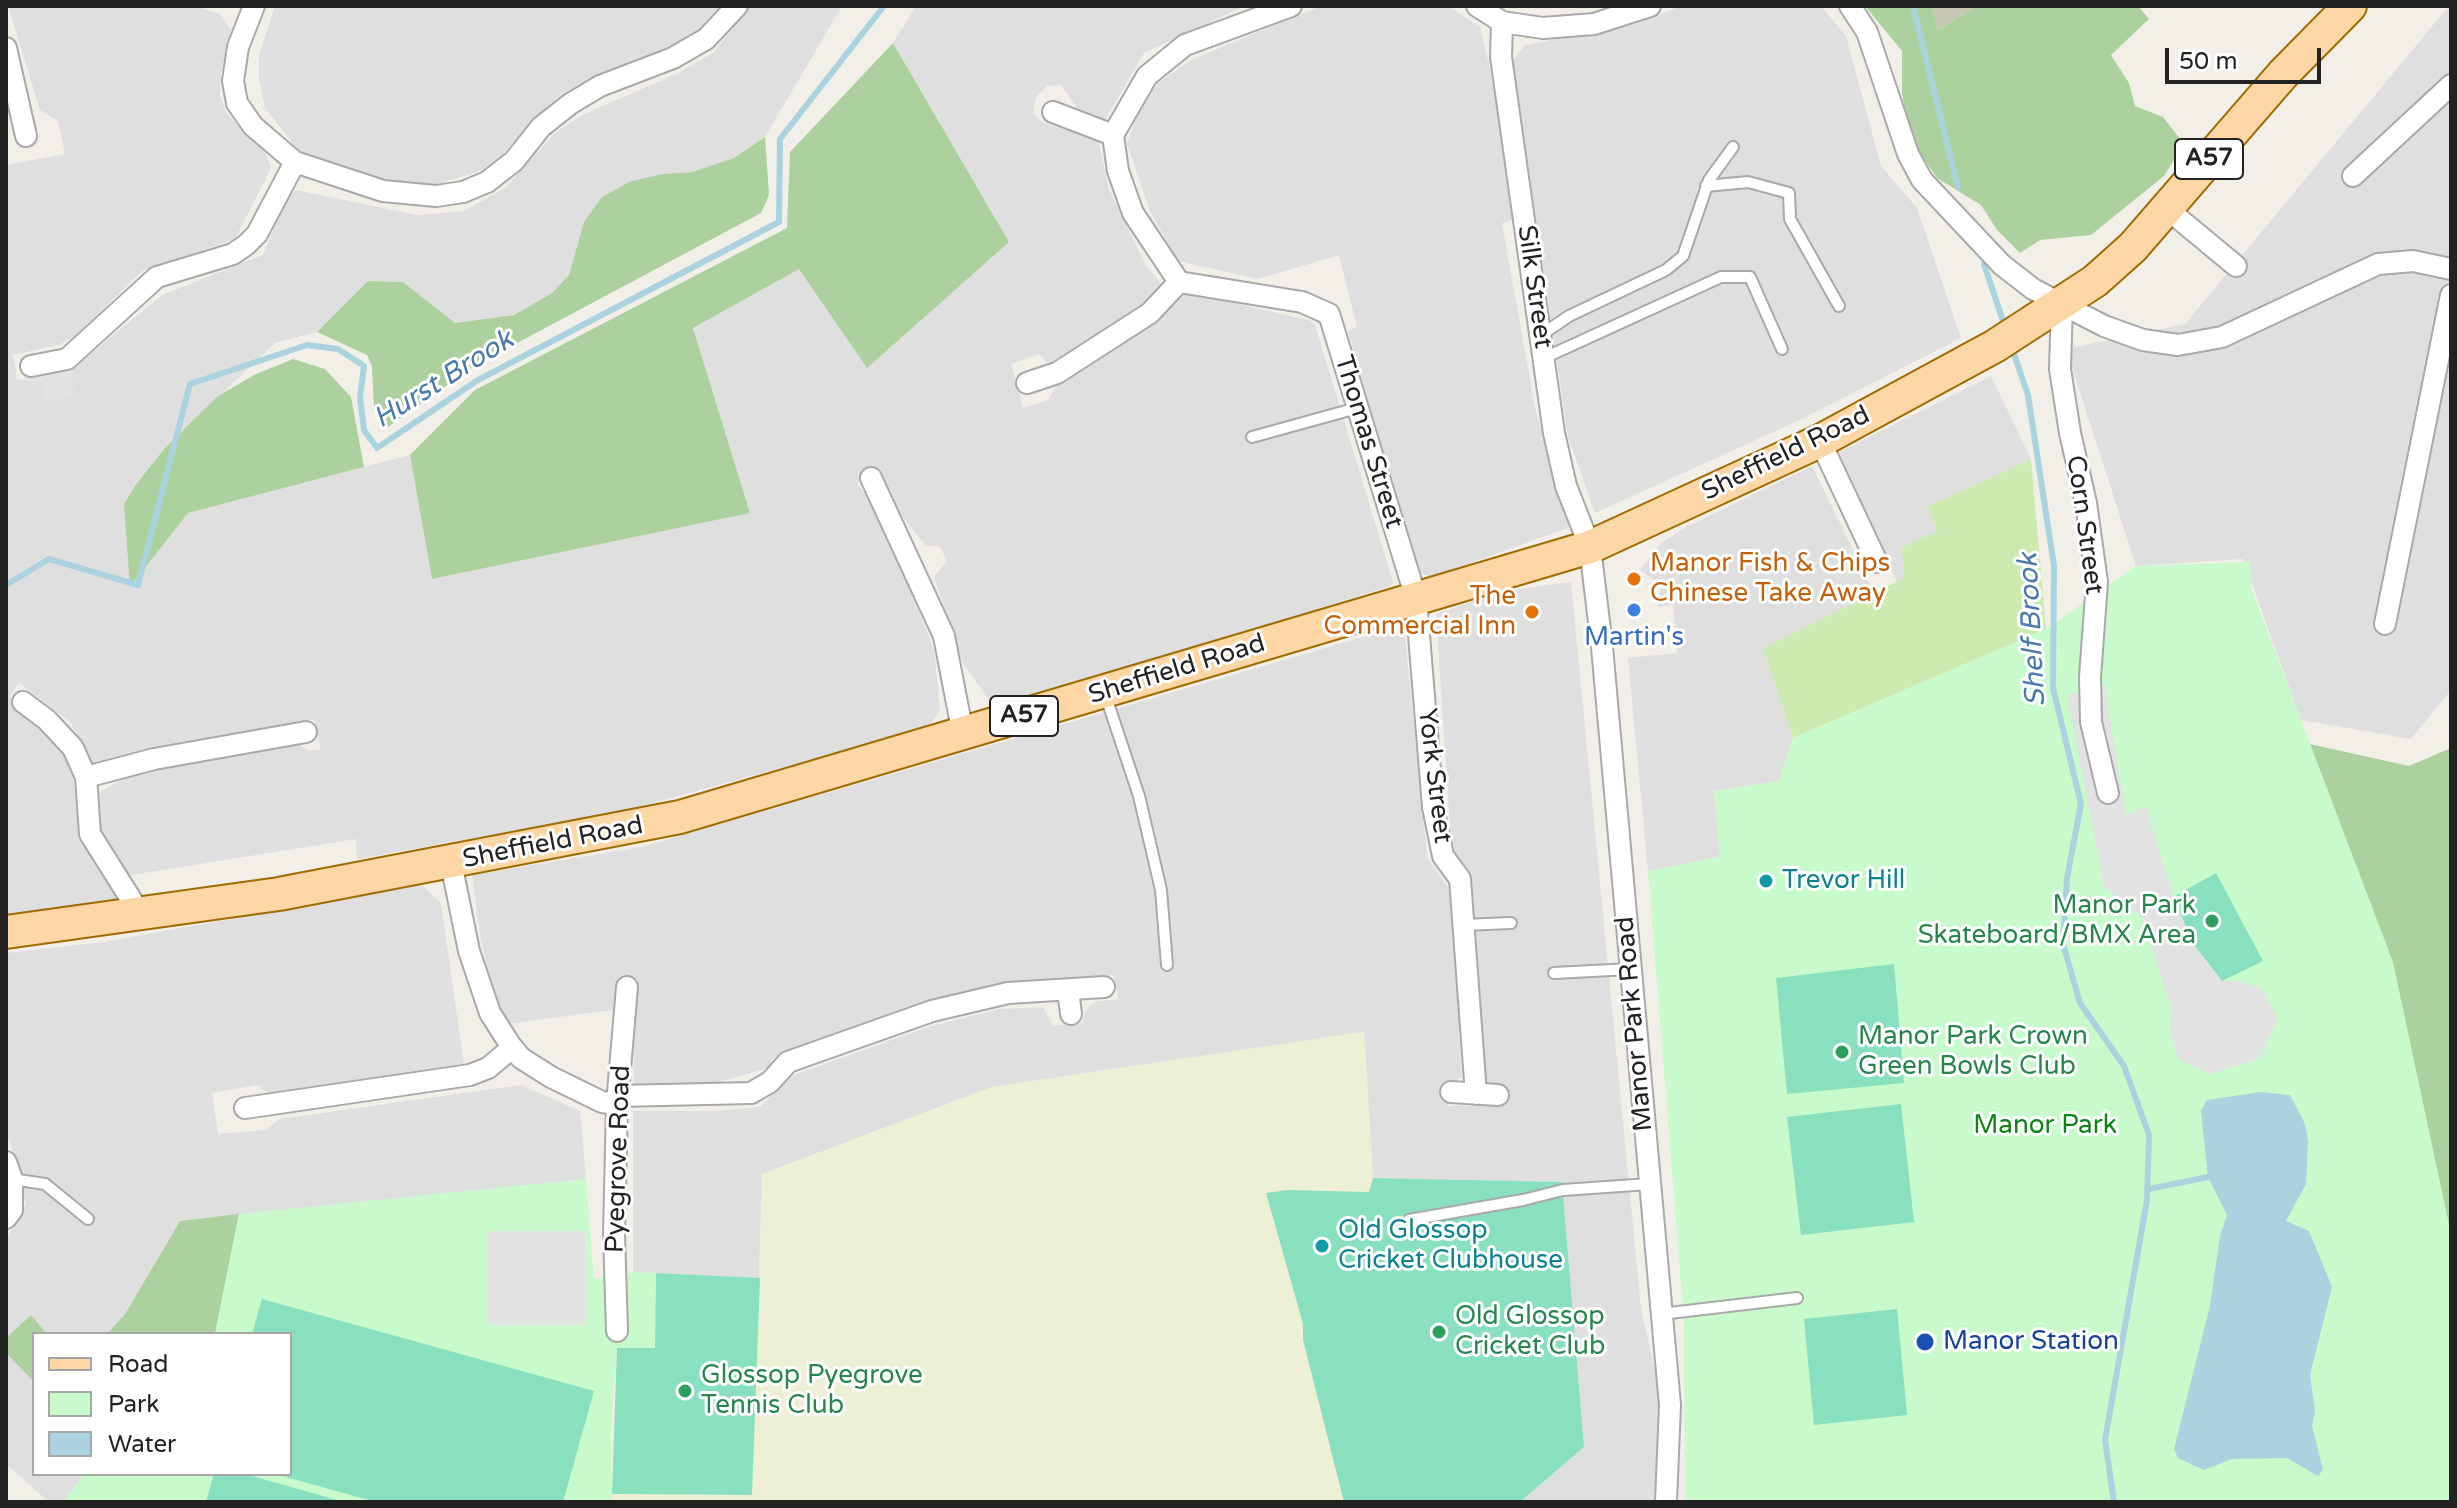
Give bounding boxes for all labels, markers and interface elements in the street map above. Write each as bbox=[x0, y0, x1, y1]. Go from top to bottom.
scale bar bbox=[2169, 32, 2325, 82]
text: 50 m bbox=[2179, 47, 2237, 76]
road number: A57 bbox=[2175, 139, 2243, 179]
street label: Silk Street bbox=[1510, 223, 1558, 351]
water label: Hurst Brook bbox=[368, 324, 520, 436]
street label: Thomas Street bbox=[1327, 352, 1409, 532]
street label: Sheffield Road bbox=[1697, 400, 1875, 508]
street label: Corn Street bbox=[2059, 453, 2109, 597]
place label: Manor Fish & Chips Chinese Take Away bbox=[1650, 548, 1890, 610]
water label: Shelf Brook bbox=[2012, 552, 2054, 708]
marker: Manor Fish & Chips Chinese Take Away bbox=[1625, 570, 1643, 588]
place label: The Commercial Inn bbox=[1324, 581, 1516, 642]
marker: Martin's bbox=[1625, 601, 1643, 619]
marker: The Commercial Inn bbox=[1523, 603, 1541, 621]
place label: Martin's bbox=[1584, 622, 1684, 654]
street label: Sheffield Road bbox=[1085, 628, 1269, 712]
road number: A57 bbox=[990, 696, 1058, 736]
street label: York Street bbox=[1410, 707, 1458, 845]
street label: Sheffield Road bbox=[460, 810, 646, 876]
place label: Trevor Hill bbox=[1782, 865, 1905, 897]
marker: Trevor Hill bbox=[1757, 872, 1775, 890]
place label: Manor Park Skateboard/BMX Area bbox=[1918, 890, 2196, 952]
marker: Manor Park Skateboard/BMX Area bbox=[2203, 912, 2221, 930]
street label: Manor Park Road bbox=[1610, 915, 1660, 1133]
place label: Manor Park Crown Green Bowls Club bbox=[1858, 1021, 2088, 1082]
marker: Manor Park Crown Green Bowls Club bbox=[1833, 1043, 1851, 1061]
street label: Pyegrove Road bbox=[600, 1065, 638, 1253]
park label: Manor Park bbox=[1973, 1110, 2117, 1142]
place label: Old Glossop Cricket Clubhouse bbox=[1338, 1215, 1563, 1276]
marker: Old Glossop Cricket Clubhouse bbox=[1313, 1237, 1331, 1255]
place label: Old Glossop Cricket Club bbox=[1455, 1301, 1605, 1362]
marker: Old Glossop Cricket Club bbox=[1430, 1323, 1448, 1341]
place label: Manor Station bbox=[1943, 1326, 2119, 1358]
marker: Manor Station bbox=[1914, 1331, 1936, 1353]
legend bbox=[32, 1332, 292, 1476]
text: Road bbox=[108, 1350, 168, 1379]
place label: Glossop Pyegrove Tennis Club bbox=[701, 1360, 923, 1422]
marker: Glossop Pyegrove Tennis Club bbox=[676, 1382, 694, 1400]
text: Park bbox=[108, 1390, 159, 1419]
text: Water bbox=[108, 1430, 176, 1459]

